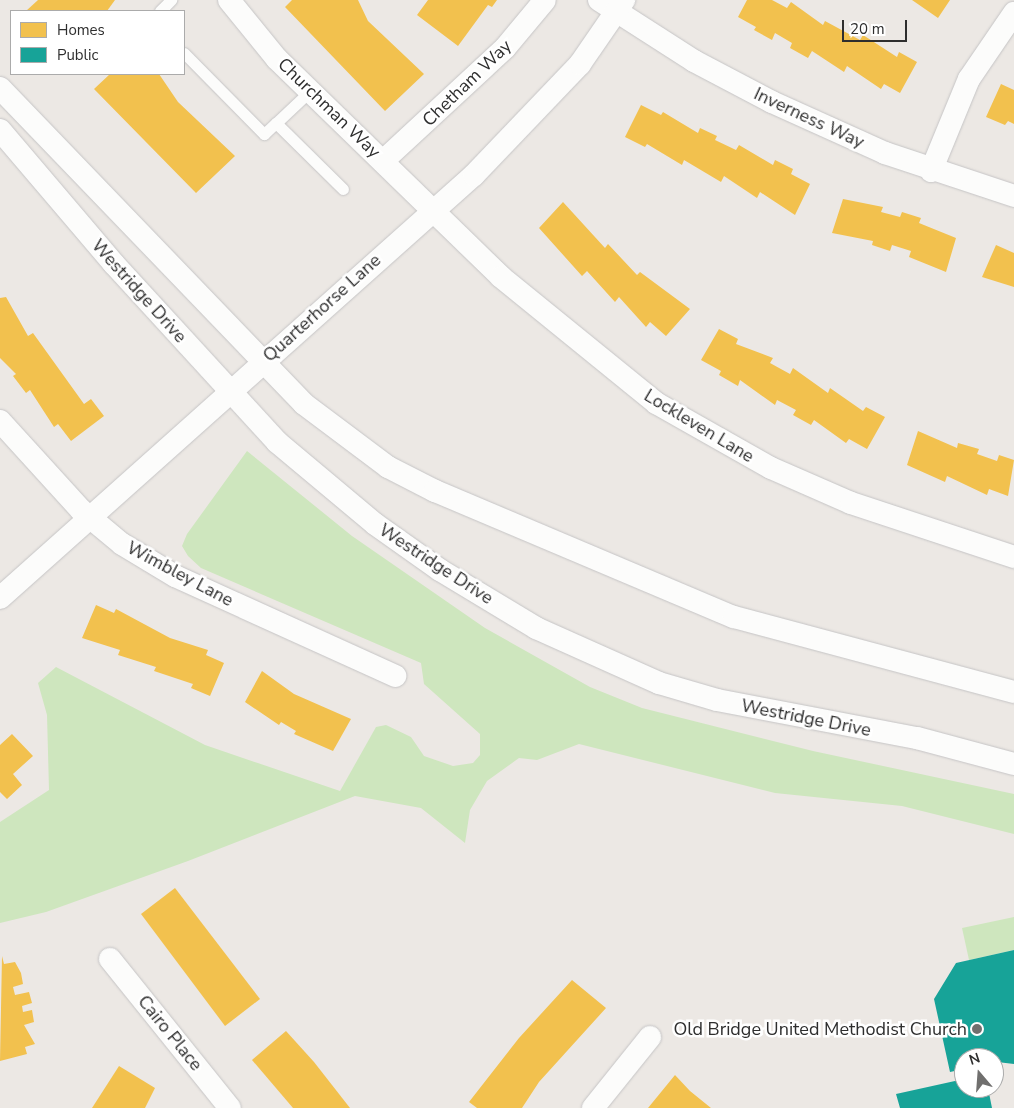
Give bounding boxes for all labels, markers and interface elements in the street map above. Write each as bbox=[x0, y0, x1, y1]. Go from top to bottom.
legend bbox=[10, 10, 185, 75]
scale bar bbox=[844, 10, 909, 42]
text: 20 m bbox=[850, 19, 885, 39]
text: Homes bbox=[57, 20, 105, 40]
street label: Chetham Way bbox=[418, 35, 516, 131]
text: Public bbox=[57, 45, 98, 65]
street label: Churchman Way bbox=[273, 53, 385, 163]
street label: Inverness Way bbox=[750, 83, 868, 153]
street label: Westridge Drive bbox=[87, 235, 191, 347]
street label: Quarterhorse Lane bbox=[259, 249, 385, 367]
street label: Lockleven Lane bbox=[640, 385, 758, 467]
street label: Westridge Drive bbox=[375, 519, 497, 609]
street label: Wimbley Lane bbox=[123, 537, 237, 611]
street label: Westridge Drive bbox=[739, 695, 873, 741]
street label: Cairo Place bbox=[133, 991, 207, 1075]
place label: Old Bridge United Methodist Church bbox=[673, 1018, 967, 1040]
marker: Old Bridge United Methodist Church bbox=[971, 1023, 983, 1035]
north arrow bbox=[954, 1048, 1004, 1098]
text: N bbox=[967, 1049, 982, 1070]

